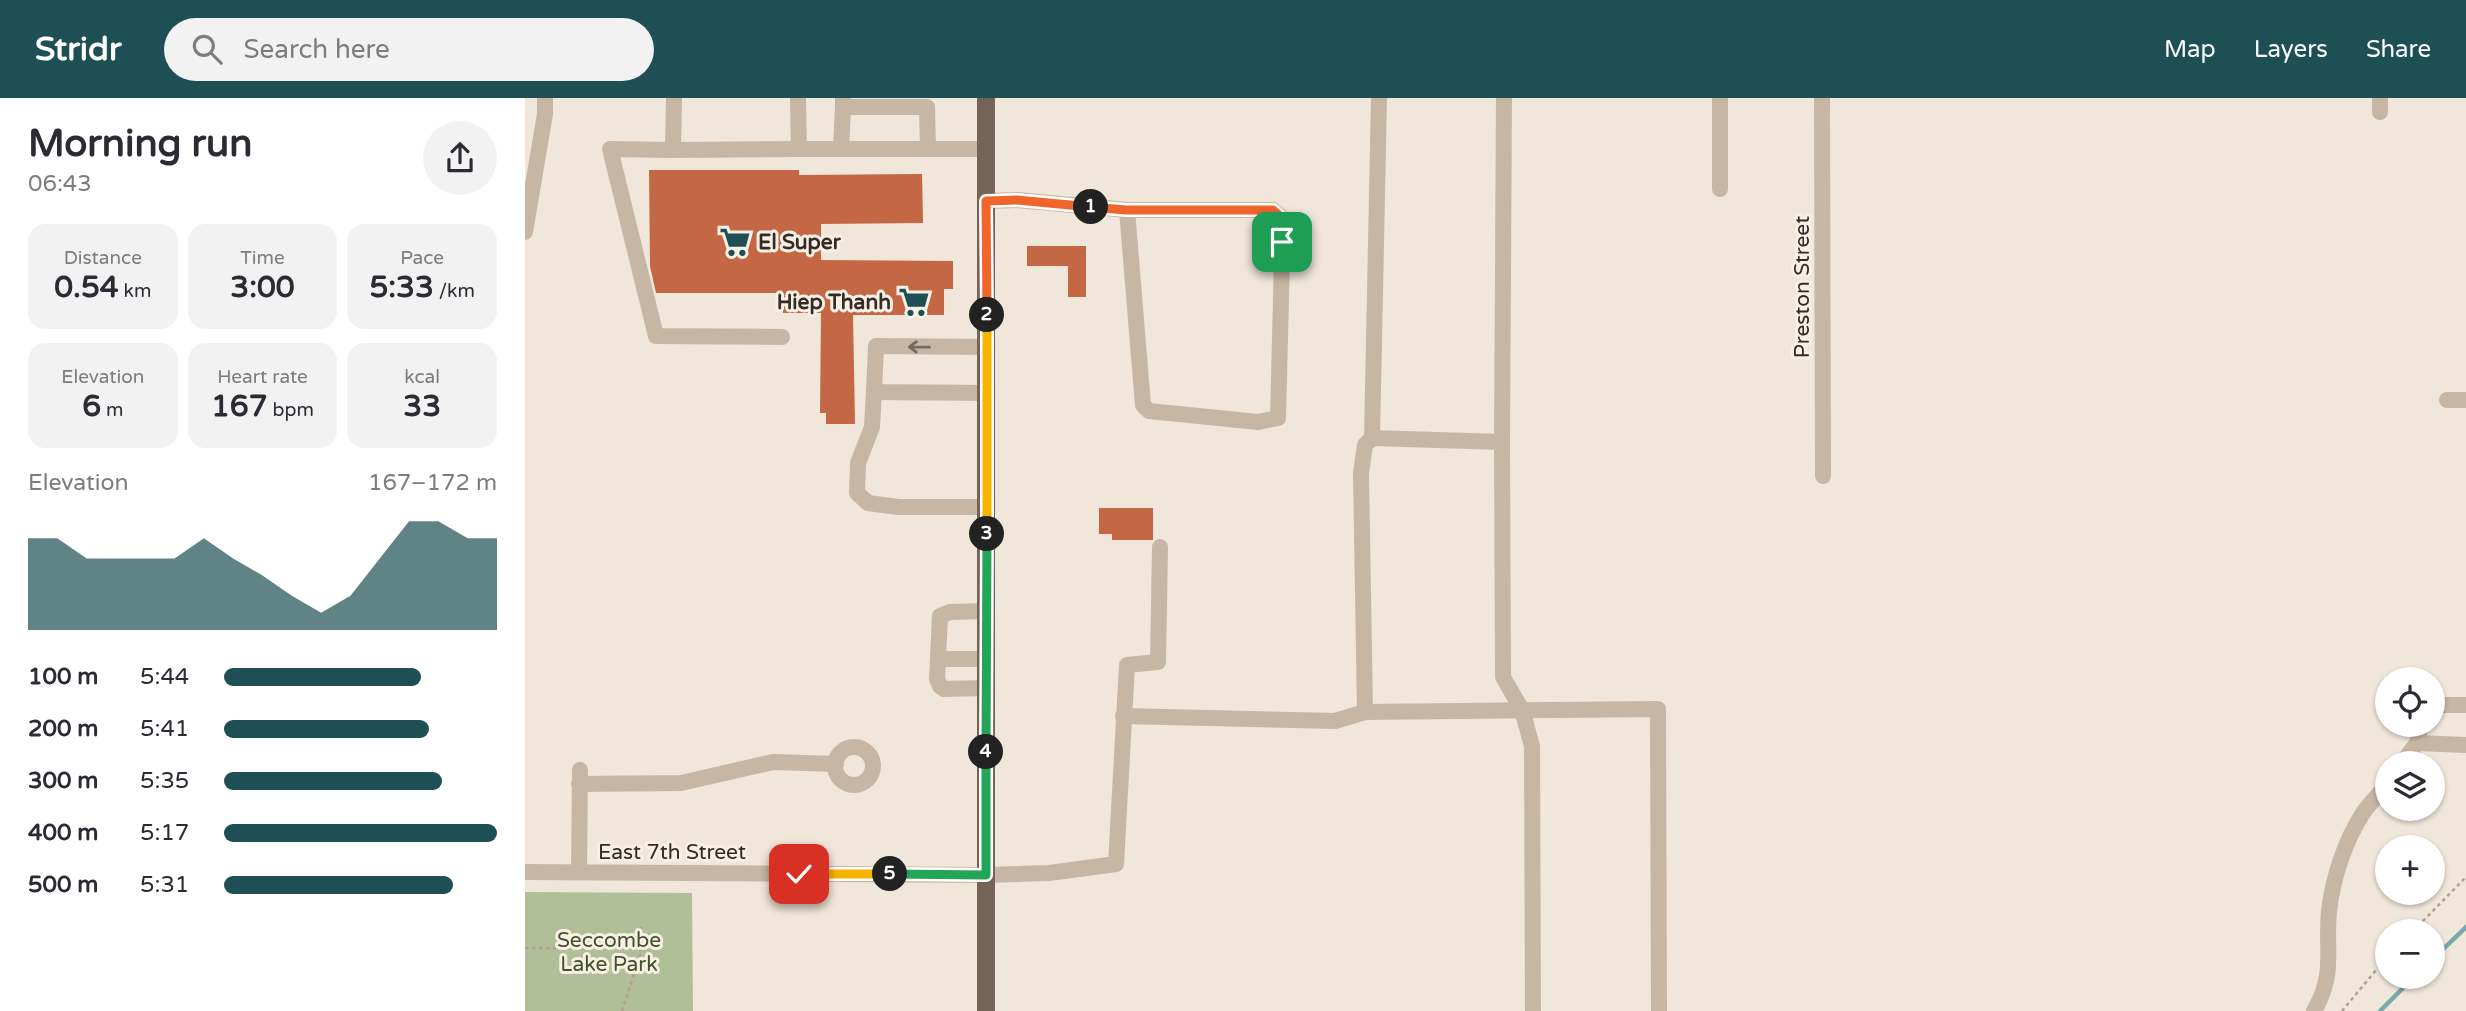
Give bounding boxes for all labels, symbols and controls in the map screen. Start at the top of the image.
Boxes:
search box [164,18,654,81]
text: Stridr [35,30,122,69]
icon: search [188,30,226,68]
text: Search here [244,34,390,65]
text: Map [2164,35,2216,64]
text: Layers [2254,35,2328,64]
text: Share [2366,35,2431,64]
text: Morning run [28,121,252,167]
button: share [423,121,497,195]
text: 06:43 [28,170,92,198]
pin: 1 [1073,190,1109,224]
text: 1 [1085,195,1096,217]
pin [1252,212,1312,272]
street label: Preston Street [1790,216,1815,358]
icon: arrive [1263,223,1301,261]
supermarket icon: El Super [718,225,752,259]
place label: El Super [758,230,842,255]
text: Distance [64,247,142,269]
text: Time [240,247,285,269]
text: Pace [400,247,444,269]
text: 0.54 [54,269,119,306]
text: 3:00 [230,269,295,306]
text: 5:33 [369,269,434,306]
text: km [119,280,151,302]
text: /km [434,280,475,302]
supermarket icon: Hiep Thanh [897,285,931,319]
place label: Hiep Thanh [777,290,891,315]
pin: 2 [969,298,1005,332]
text: 2 [981,303,992,325]
one-way arrow [908,340,931,354]
text: Elevation [61,366,144,388]
text: Heart rate [217,366,308,388]
text: kcal [404,366,440,388]
text: 6 [82,388,101,425]
text: 167 [211,388,268,425]
text: 33 [403,388,441,425]
text: m [101,399,123,421]
text: bpm [268,399,314,421]
text: Elevation [28,469,129,497]
text: 167–172 m [368,469,497,497]
pin: 3 [969,516,1005,551]
text: 3 [981,522,992,544]
text: 100 m [28,663,98,691]
text: 5:44 [140,663,189,691]
map controls [2375,667,2445,989]
button: locate [2375,667,2445,737]
text: 200 m [28,715,98,743]
text: 5:41 [140,715,189,743]
pin: 4 [969,734,1003,770]
text: 4 [980,740,991,762]
button: layers [2375,751,2445,821]
text: 300 m [28,767,98,795]
text: 5:35 [140,767,189,795]
text: 400 m [28,819,98,847]
text: 5:17 [140,819,189,847]
button: + [2375,835,2445,905]
street label: East 7th Street [598,840,746,865]
pin [769,844,829,904]
icon: check [780,855,818,893]
pin: 5 [873,856,907,892]
text: 5 [884,862,895,884]
text: 500 m [28,871,98,899]
text: 5:31 [140,871,189,899]
button: − [2375,919,2445,989]
park label: Seccombe Lake Park [557,928,661,977]

